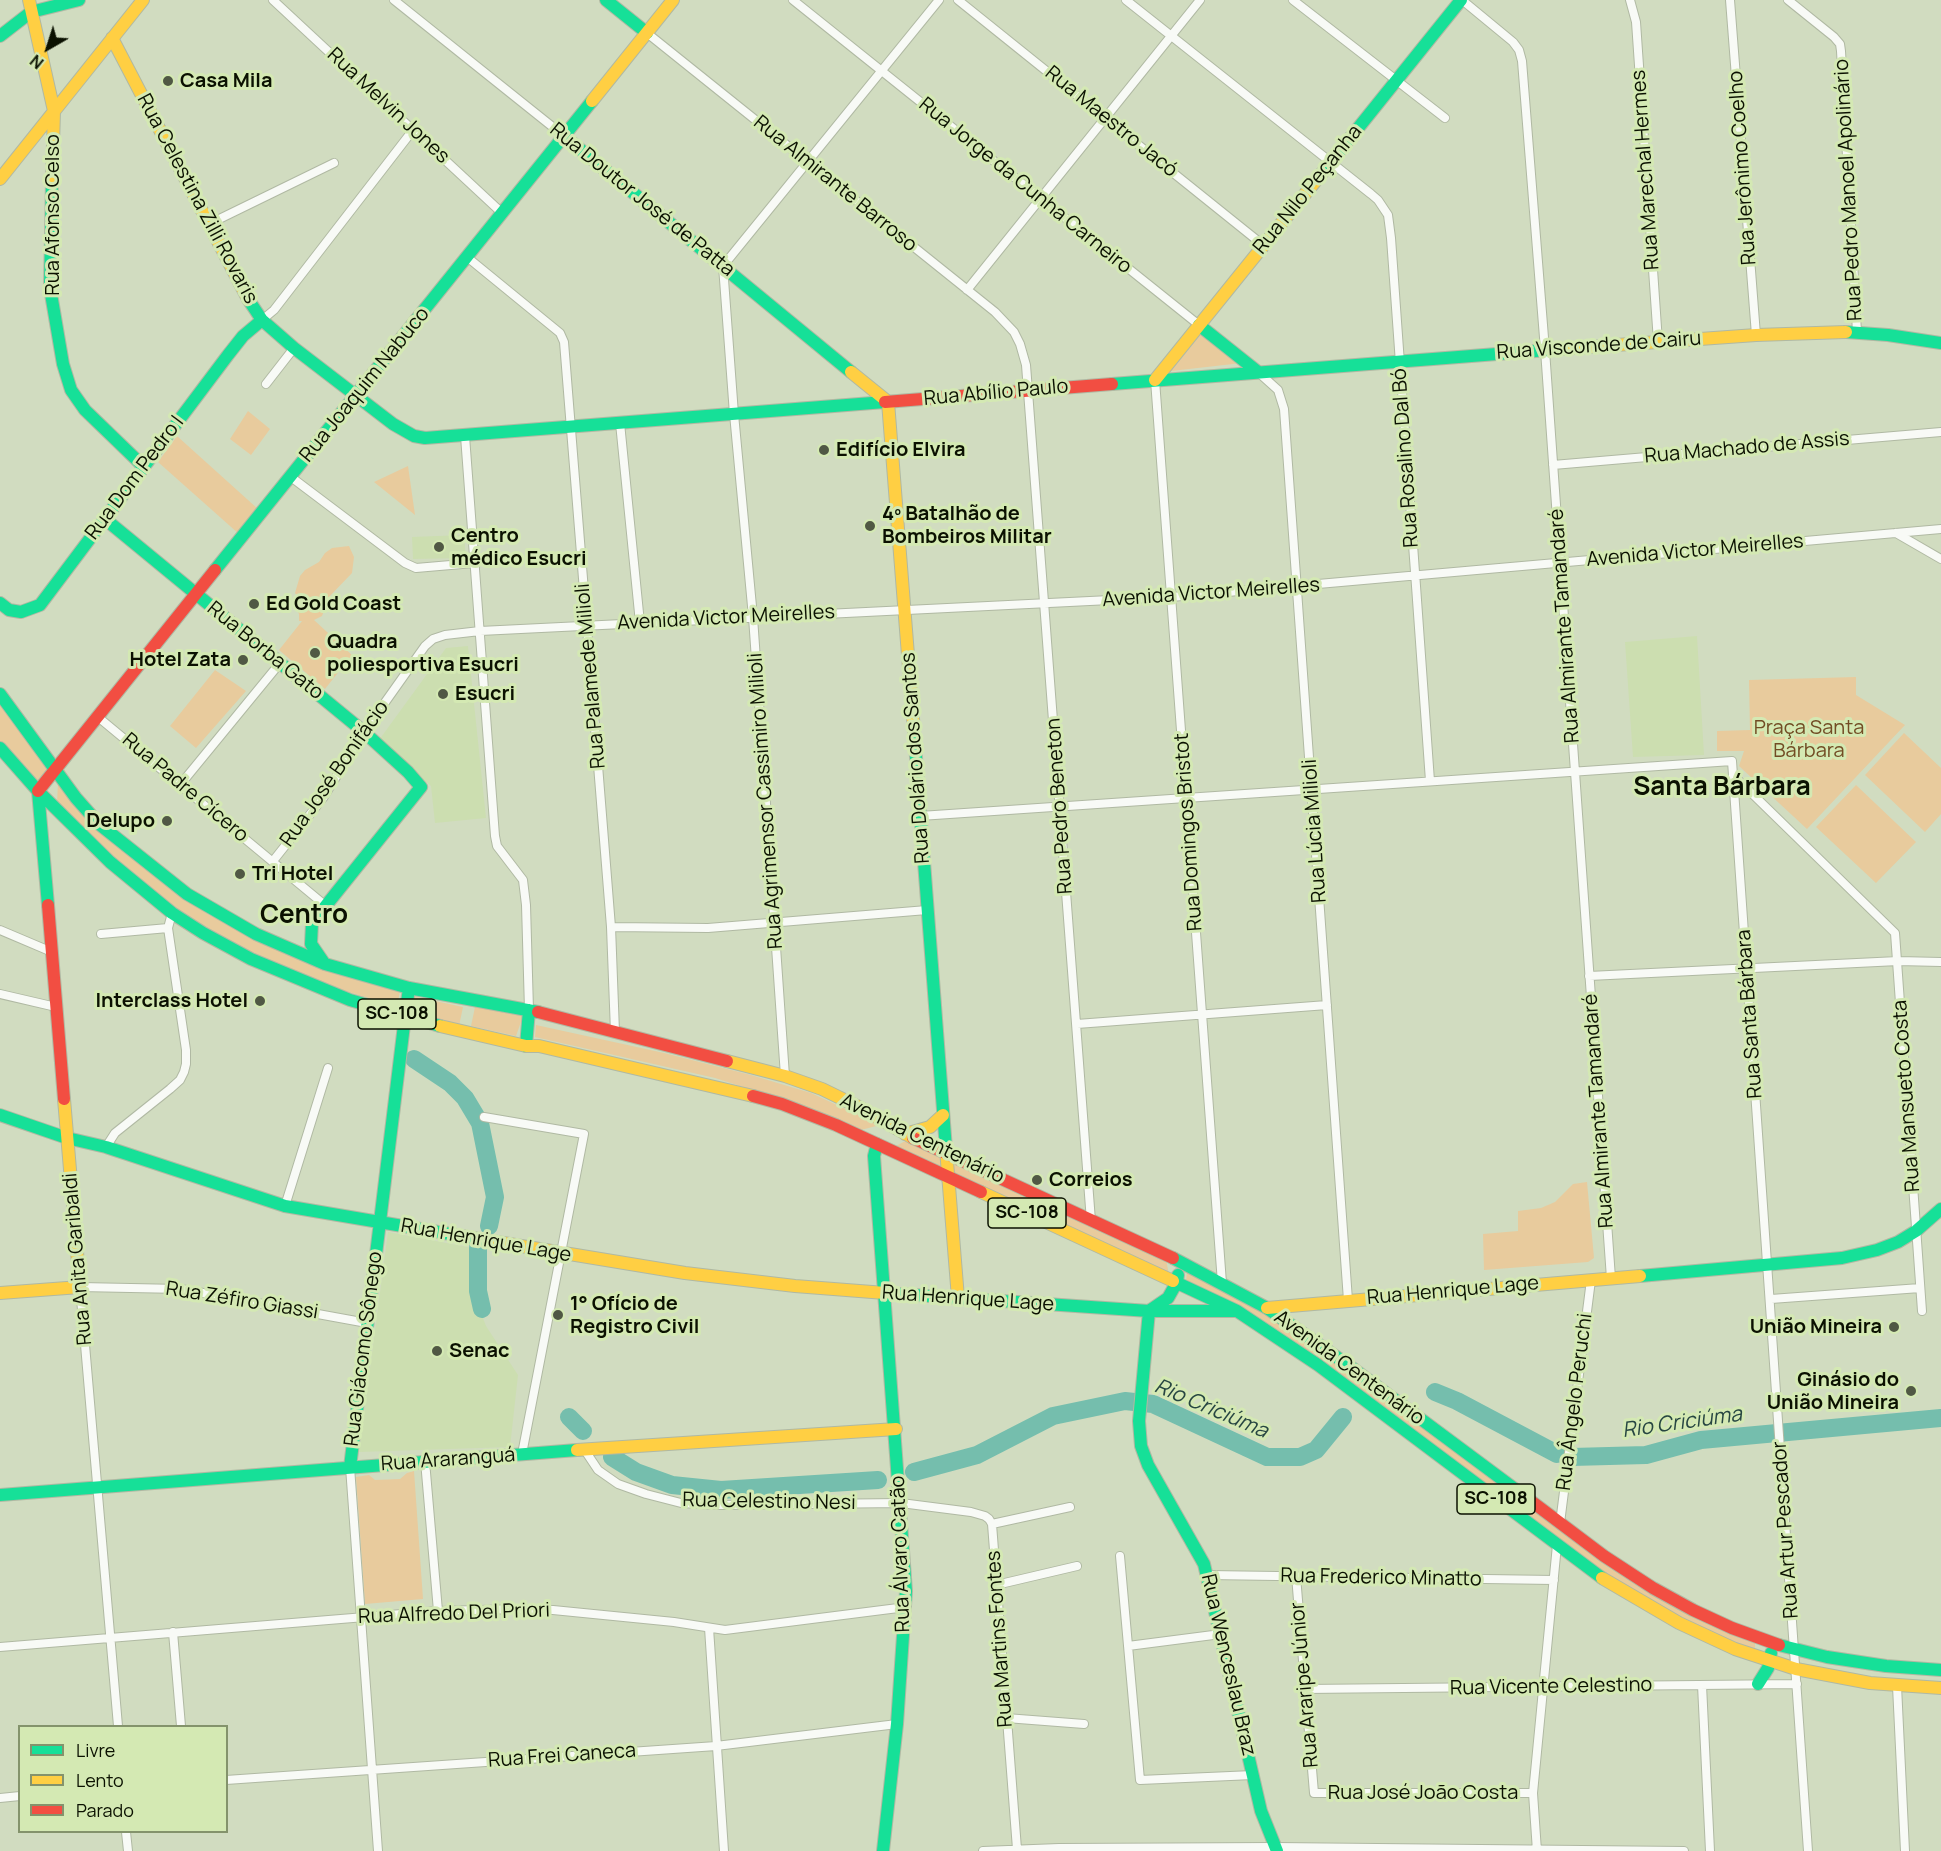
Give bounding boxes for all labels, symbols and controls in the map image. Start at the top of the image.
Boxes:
north arrow [18,18,78,78]
street label: Rua Melvin Jones [322,43,454,169]
text: N [25,50,48,74]
street label: Rua Pedro Manoel Apolinário [1830,58,1868,322]
street label: Rua Maestro Jacó [1040,61,1182,183]
place label: Casa Mila [180,69,272,93]
street label: Rua Marechal Hermes [1627,69,1665,271]
street label: Rua Jerônimo Coelho [1724,70,1762,266]
marker: Casa Mila [161,74,175,88]
street label: Rua Celestina Zilli Rovaris [131,90,263,308]
street label: Rua Jorge da Cunha Carneiro [914,93,1136,279]
street label: Rua Almirante Barroso [748,111,922,257]
street label: Rua Doutor José de Patta [545,118,739,282]
street label: Rua Nilo Peçanha [1249,121,1367,259]
street label: Rua Afonso Celso [41,134,65,296]
street label: Rua Joaquim Nabuco [295,303,435,467]
street label: Rua Visconde de Cairu [1496,327,1702,365]
street label: Rua Rosalino Dal Bó [1388,367,1424,549]
street label: Rua Abílio Paulo [923,375,1069,411]
street label: Rua Dom Pedro I [81,411,189,545]
street label: Rua Machado de Assis [1644,427,1850,469]
place label: Edifício Elvira [836,438,966,462]
marker: Edifício Elvira [817,443,831,457]
place label: 4º Batalhão de Bombeiros Militar [882,502,1052,549]
street label: Rua Almirante Tamandaré [1545,508,1585,744]
marker: 4º Batalhão de Bombeiros Militar [863,519,877,533]
place label: Centro médico Esucri [451,524,587,571]
street label: Avenida Victor Meirelles [1585,530,1805,572]
marker: Centro médico Esucri [432,540,446,554]
street label: Avenida Victor Meirelles [1101,573,1321,613]
street label: Rua Palamede Milioli [571,582,611,770]
place label: Ed Gold Coast [266,592,401,616]
street label: Rua Borba Gato [202,597,328,705]
marker: Ed Gold Coast [247,597,261,611]
street label: Avenida Victor Meirelles [617,600,835,636]
place label: Quadra poliesportiva Esucri [327,630,519,677]
marker: Quadra poliesportiva Esucri [308,646,322,660]
place label: Hotel Zata [129,648,231,672]
street label: Rua Agrimensor Cassimiro Milioli [744,652,788,950]
street label: Rua Dolário dos Santos [897,652,935,864]
marker: Hotel Zata [236,653,250,667]
place label: Esucri [455,682,515,706]
marker: Esucri [436,687,450,701]
street label: Rua José Bonifácio [276,696,394,852]
park label: Praça Santa Bárbara [1754,716,1864,763]
street label: Rua Pedro Beneton [1042,717,1078,895]
street label: Rua Padre Cícero [117,728,253,848]
street label: Rua Domingos Bristot [1170,732,1208,932]
street label: Rua Lúcia Milioli [1298,758,1332,904]
district label: Santa Bárbara [1633,772,1811,804]
place label: Delupo [86,809,155,833]
marker: Delupo [160,814,174,828]
place label: Tri Hotel [252,862,333,886]
marker: Tri Hotel [233,867,247,881]
district label: Centro [260,900,348,932]
street label: Rua Santa Bárbara [1732,929,1768,1099]
place label: Interclass Hotel [95,989,248,1013]
street label: Rua Almirante Tamandaré [1579,993,1619,1229]
marker: Interclass Hotel [253,994,267,1008]
road number: SC-108 [358,999,436,1029]
street label: Rua Mansueto Costa [1888,999,1926,1193]
street label: Avenida Centenário [836,1089,1008,1189]
place label: Correios [1049,1168,1132,1192]
street label: Rua Anita Garibaldi [58,1172,98,1346]
marker: Correios [1030,1173,1044,1187]
road number: SC-108 [988,1198,1066,1228]
street label: Rua Henrique Lage [399,1214,573,1268]
street label: Rua Giácomo Sônego [340,1250,388,1448]
street label: Rua Henrique Lage [1366,1272,1540,1310]
street label: Rua Zéfiro Giassi [164,1277,320,1325]
street label: Rua Henrique Lage [881,1281,1055,1317]
place label: 1° Ofício de Registro Civil [570,1292,699,1339]
street label: Avenida Centenário [1269,1305,1429,1431]
marker: 1° Ofício de Registro Civil [551,1308,565,1322]
street label: Rua Ângelo Peruchi [1552,1312,1598,1492]
place label: União Mineira [1750,1315,1882,1339]
marker: União Mineira [1887,1320,1901,1334]
place label: Senac [449,1339,509,1363]
marker: Senac [430,1344,444,1358]
place label: Ginásio do União Mineira [1767,1368,1899,1415]
water label: Rio Criciúma [1151,1374,1271,1444]
marker: Ginásio do União Mineira [1904,1384,1918,1398]
water label: Rio Criciúma [1621,1402,1743,1444]
street label: Rua Artur Pescador [1768,1440,1804,1620]
street label: Rua Araranguá [380,1443,516,1477]
street label: Rua Álvaro Catão [886,1475,916,1633]
road number: SC-108 [1457,1484,1535,1514]
street label: Rua Celestino Nesi [682,1488,856,1516]
street label: Rua Martins Fontes [982,1550,1018,1728]
street label: Rua Frederico Minatto [1280,1564,1482,1592]
street label: Rua Wenceslau Braz [1195,1572,1261,1758]
street label: Rua Alfredo Del Priori [358,1599,550,1629]
street label: Rua Araripe Júnior [1286,1601,1324,1769]
street label: Rua Vicente Celestino [1450,1673,1652,1701]
legend [18,1725,228,1833]
text: Livre [76,1738,115,1762]
street label: Rua Frei Caneca [487,1739,637,1773]
text: Lento [76,1768,124,1792]
street label: Rua José João Costa [1328,1781,1518,1805]
text: Parado [76,1798,134,1822]

